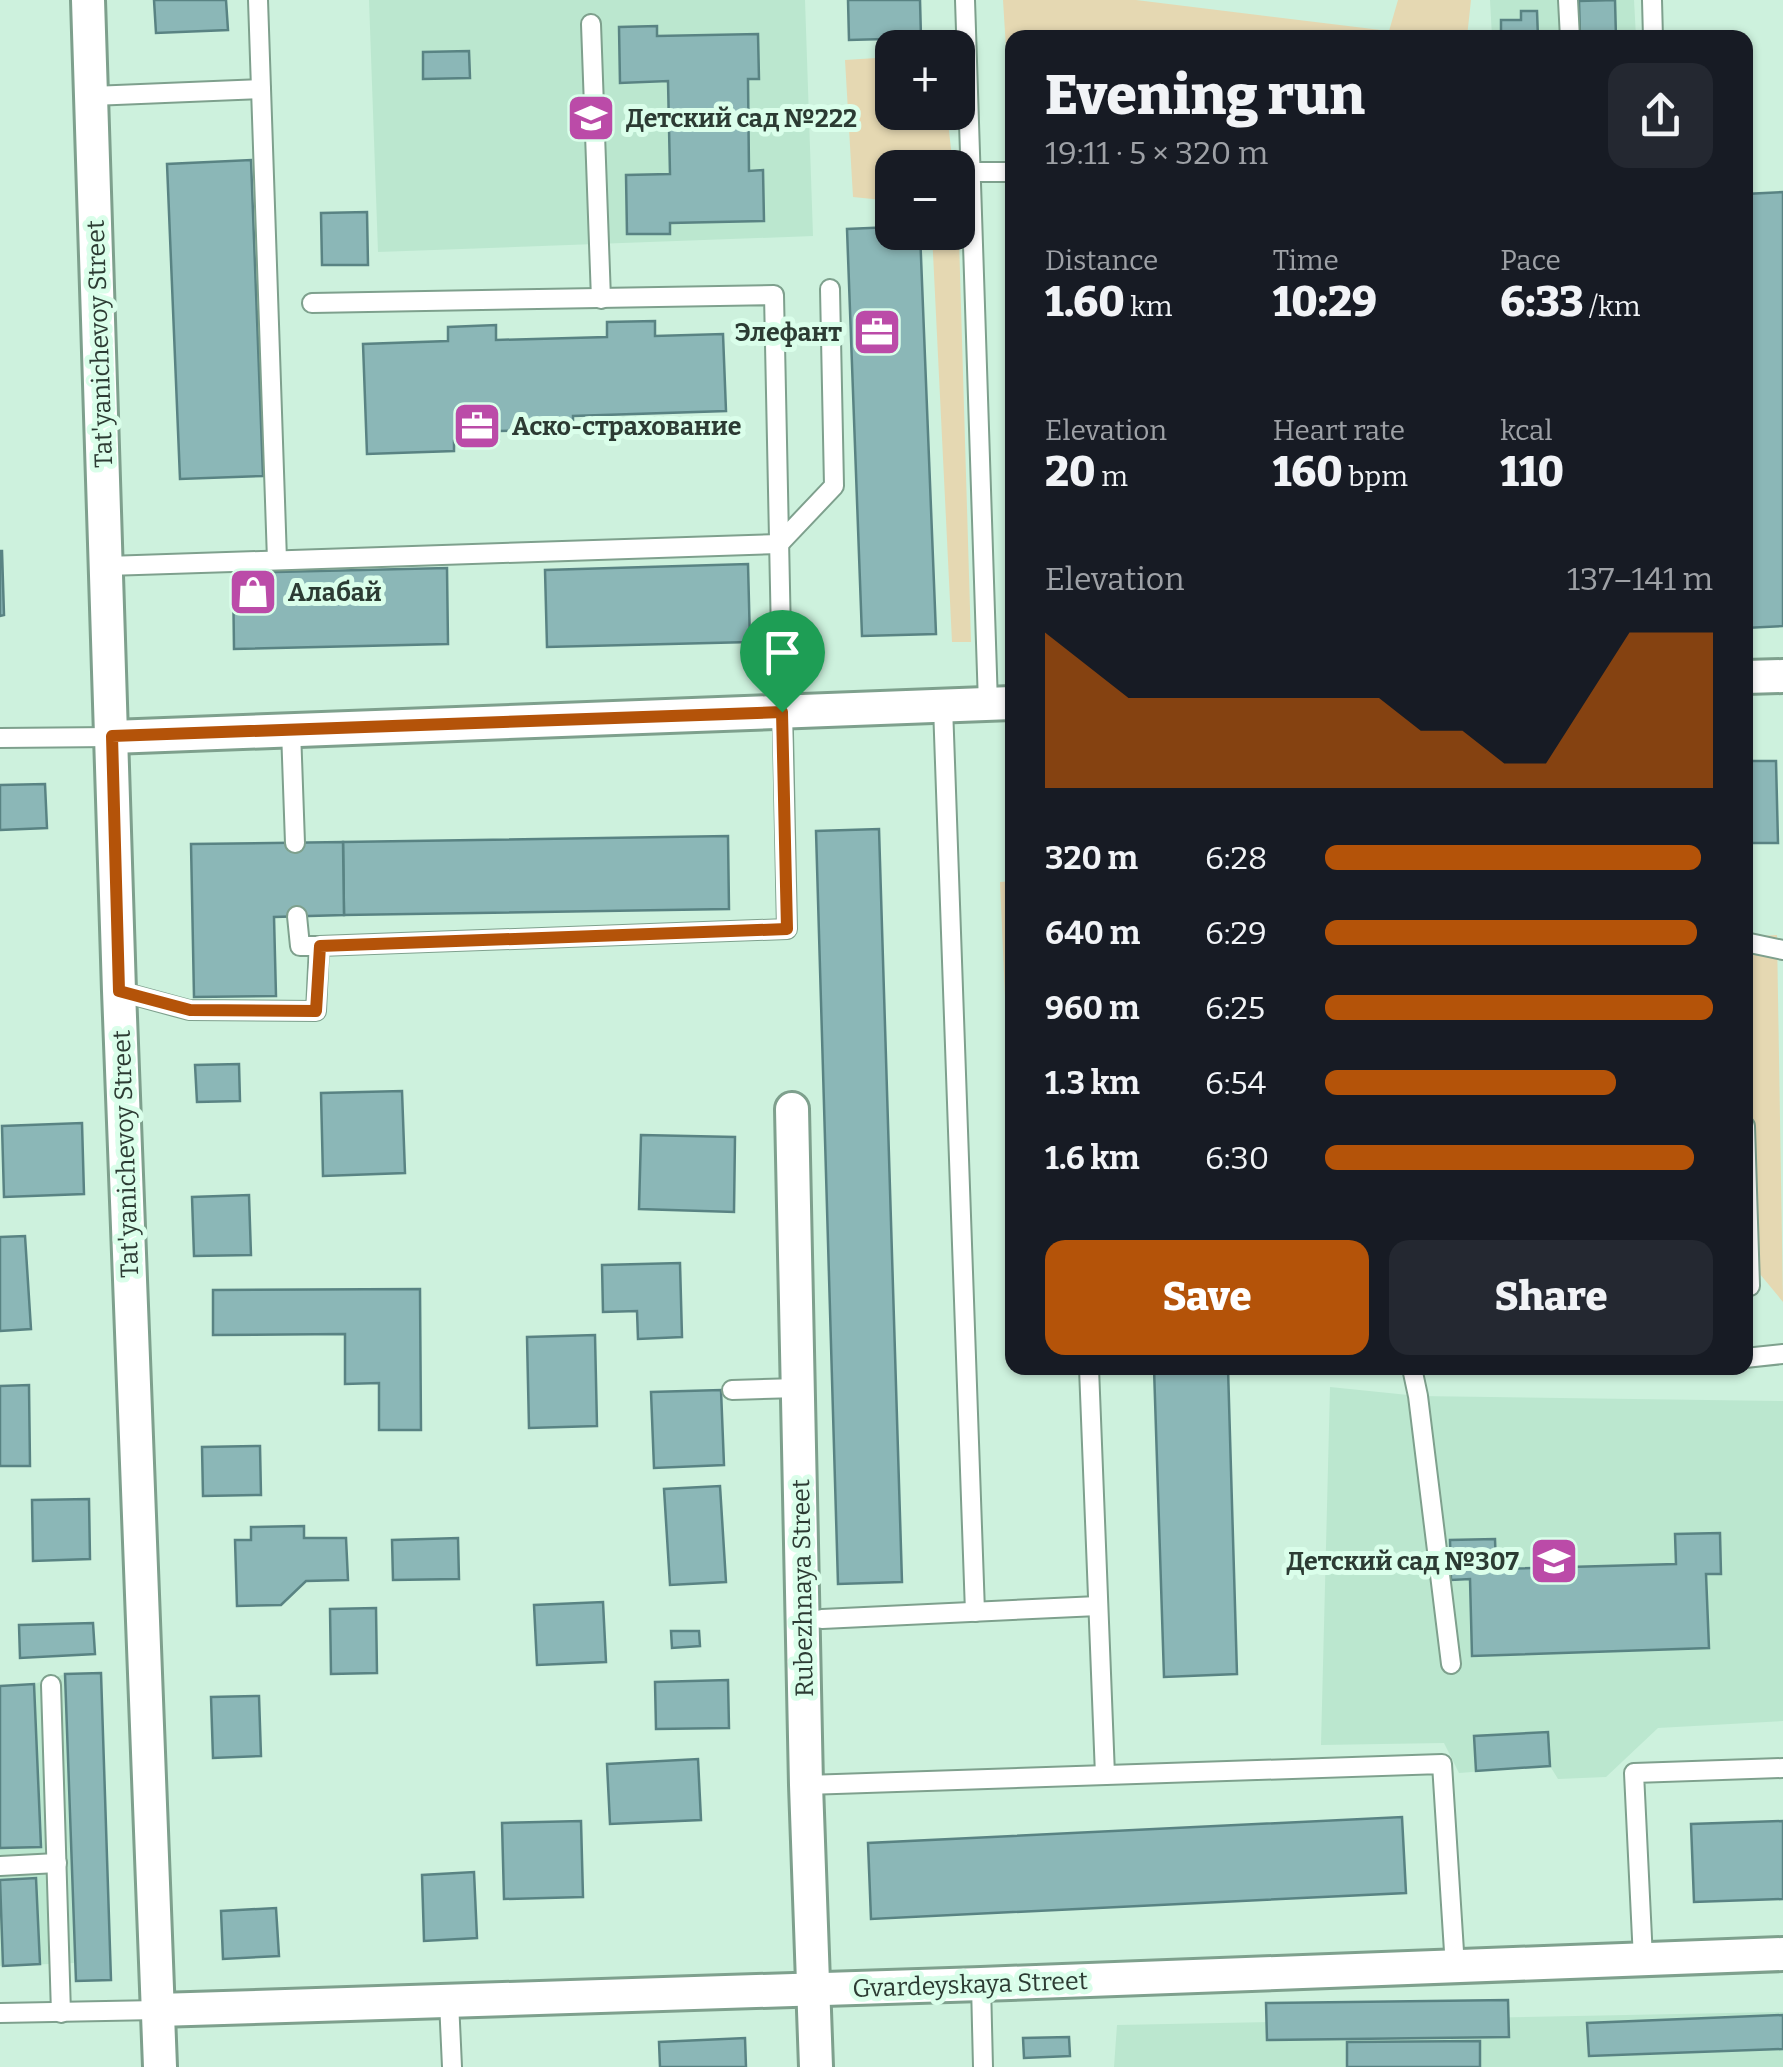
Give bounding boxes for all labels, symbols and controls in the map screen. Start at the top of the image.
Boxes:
map controls [875,30,975,250]
button: + [875,30,975,130]
text: Evening run [1045,63,1365,129]
button: share [1608,63,1713,168]
school or university icon: Детский сад №222 [565,92,617,144]
place label: Детский сад №222 [626,104,857,134]
text: 19:11 · 5 × 320 m [1045,134,1268,172]
button: − [875,150,975,250]
street label: Tat'yanichevoy Street [81,220,119,468]
text: Distance [1045,244,1158,277]
text: Time [1273,244,1339,277]
text: Pace [1500,244,1561,277]
text: 1.60 [1045,277,1125,327]
text: 10:29 [1273,277,1377,327]
text: 6:33 [1500,277,1583,327]
text: km [1125,290,1172,323]
text: /km [1583,290,1640,323]
office icon: Элефант [851,306,903,358]
place label: Элефант [735,318,842,348]
office icon: Аско-страхование [451,400,503,452]
place label: Аско-страхование [512,412,742,442]
text: Elevation [1045,414,1167,447]
text: Heart rate [1273,414,1405,447]
text: kcal [1500,414,1552,447]
text: 20 [1045,447,1096,497]
text: 160 [1273,447,1343,497]
text: 110 [1500,447,1564,497]
text: m [1096,460,1128,493]
text: bpm [1343,460,1408,493]
text: Elevation [1045,560,1185,598]
text: 137–141 m [1567,560,1713,598]
shop icon: Алабай [227,566,279,618]
place label: Алабай [288,578,382,608]
pin [740,610,825,713]
icon: arrive [755,625,810,680]
text: 320 m [1045,839,1138,877]
text: 6:28 [1205,839,1267,877]
text: 640 m [1045,914,1140,952]
text: 6:29 [1205,914,1267,952]
text: 960 m [1045,989,1139,1027]
text: 6:25 [1205,989,1265,1027]
street label: Tat'yanichevoy Street [107,1030,145,1278]
text: 1.3 km [1045,1064,1140,1102]
text: 6:54 [1205,1064,1266,1102]
text: 1.6 km [1045,1139,1140,1177]
text: 6:30 [1205,1139,1269,1177]
button: Save [1045,1240,1369,1355]
button: Share [1389,1240,1713,1355]
street label: Rubezhnaya Street [786,1479,820,1697]
school or university icon: Детский сад №307 [1528,1535,1580,1587]
place label: Детский сад №307 [1286,1547,1520,1577]
street label: Gvardeyskaya Street [852,1966,1088,2004]

